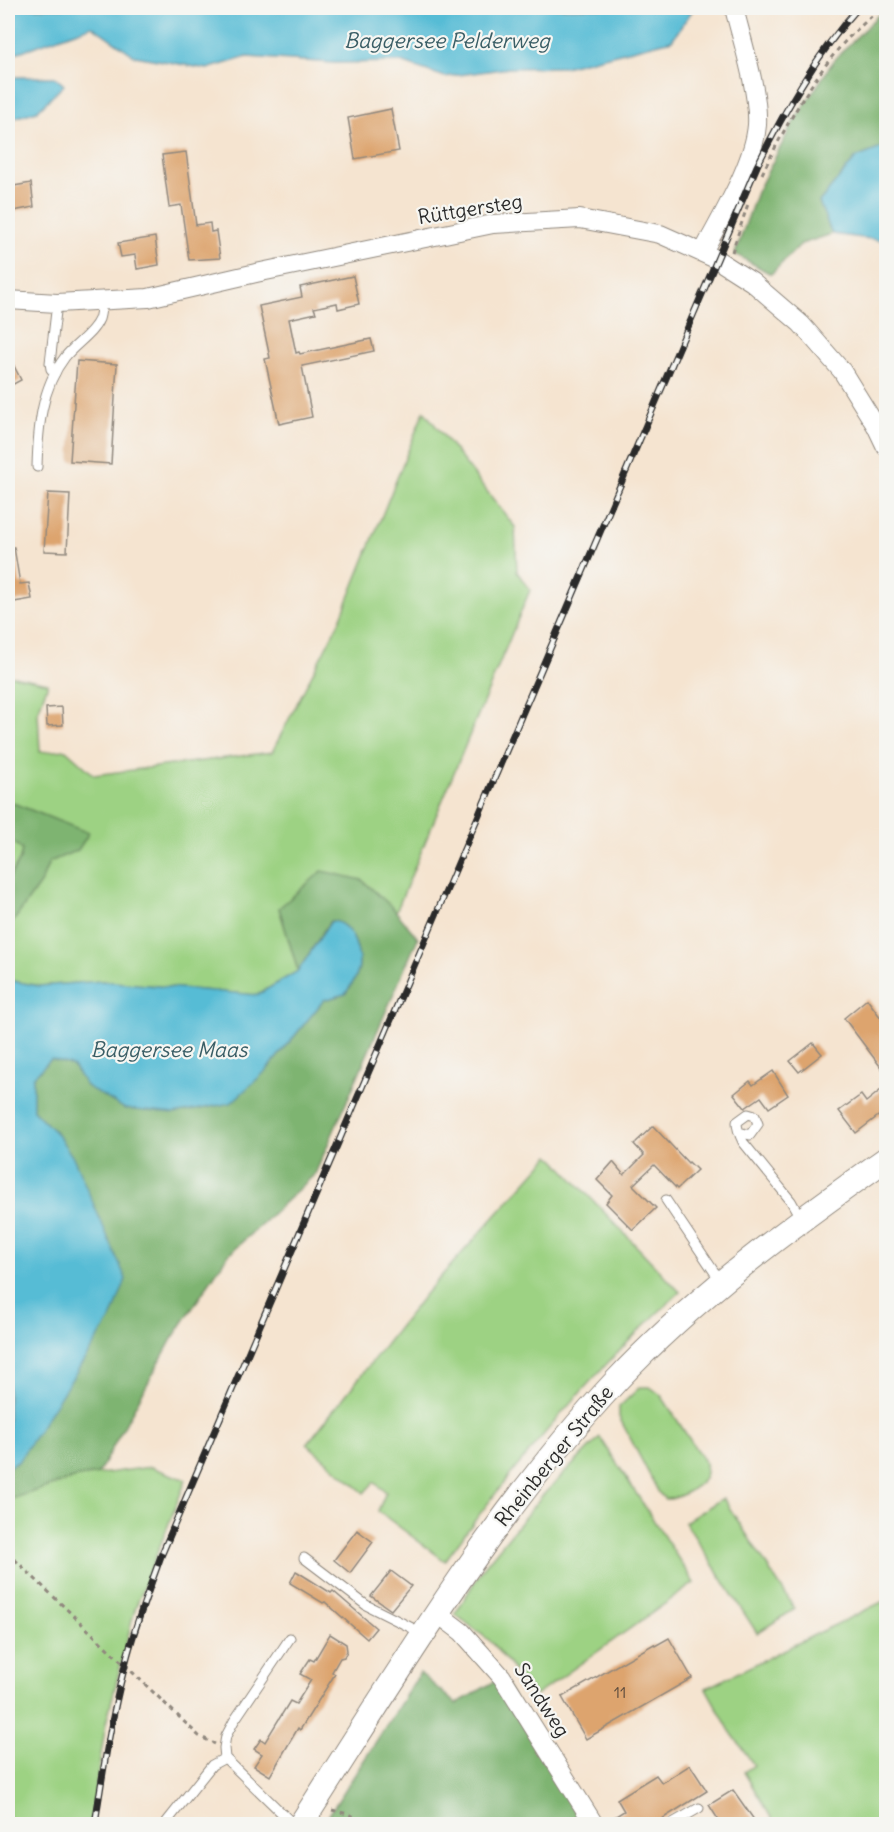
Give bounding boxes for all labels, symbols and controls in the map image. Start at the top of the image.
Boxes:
water label: Baggersee Pelderweg [344,27,551,54]
street label: Rüttgersteg [416,188,524,229]
water label: Baggersee Maas [91,1036,249,1063]
street label: Rheinberger Straße [489,1380,618,1531]
street label: Sandweg [509,1658,576,1742]
house number: 11 [614,1682,626,1702]

